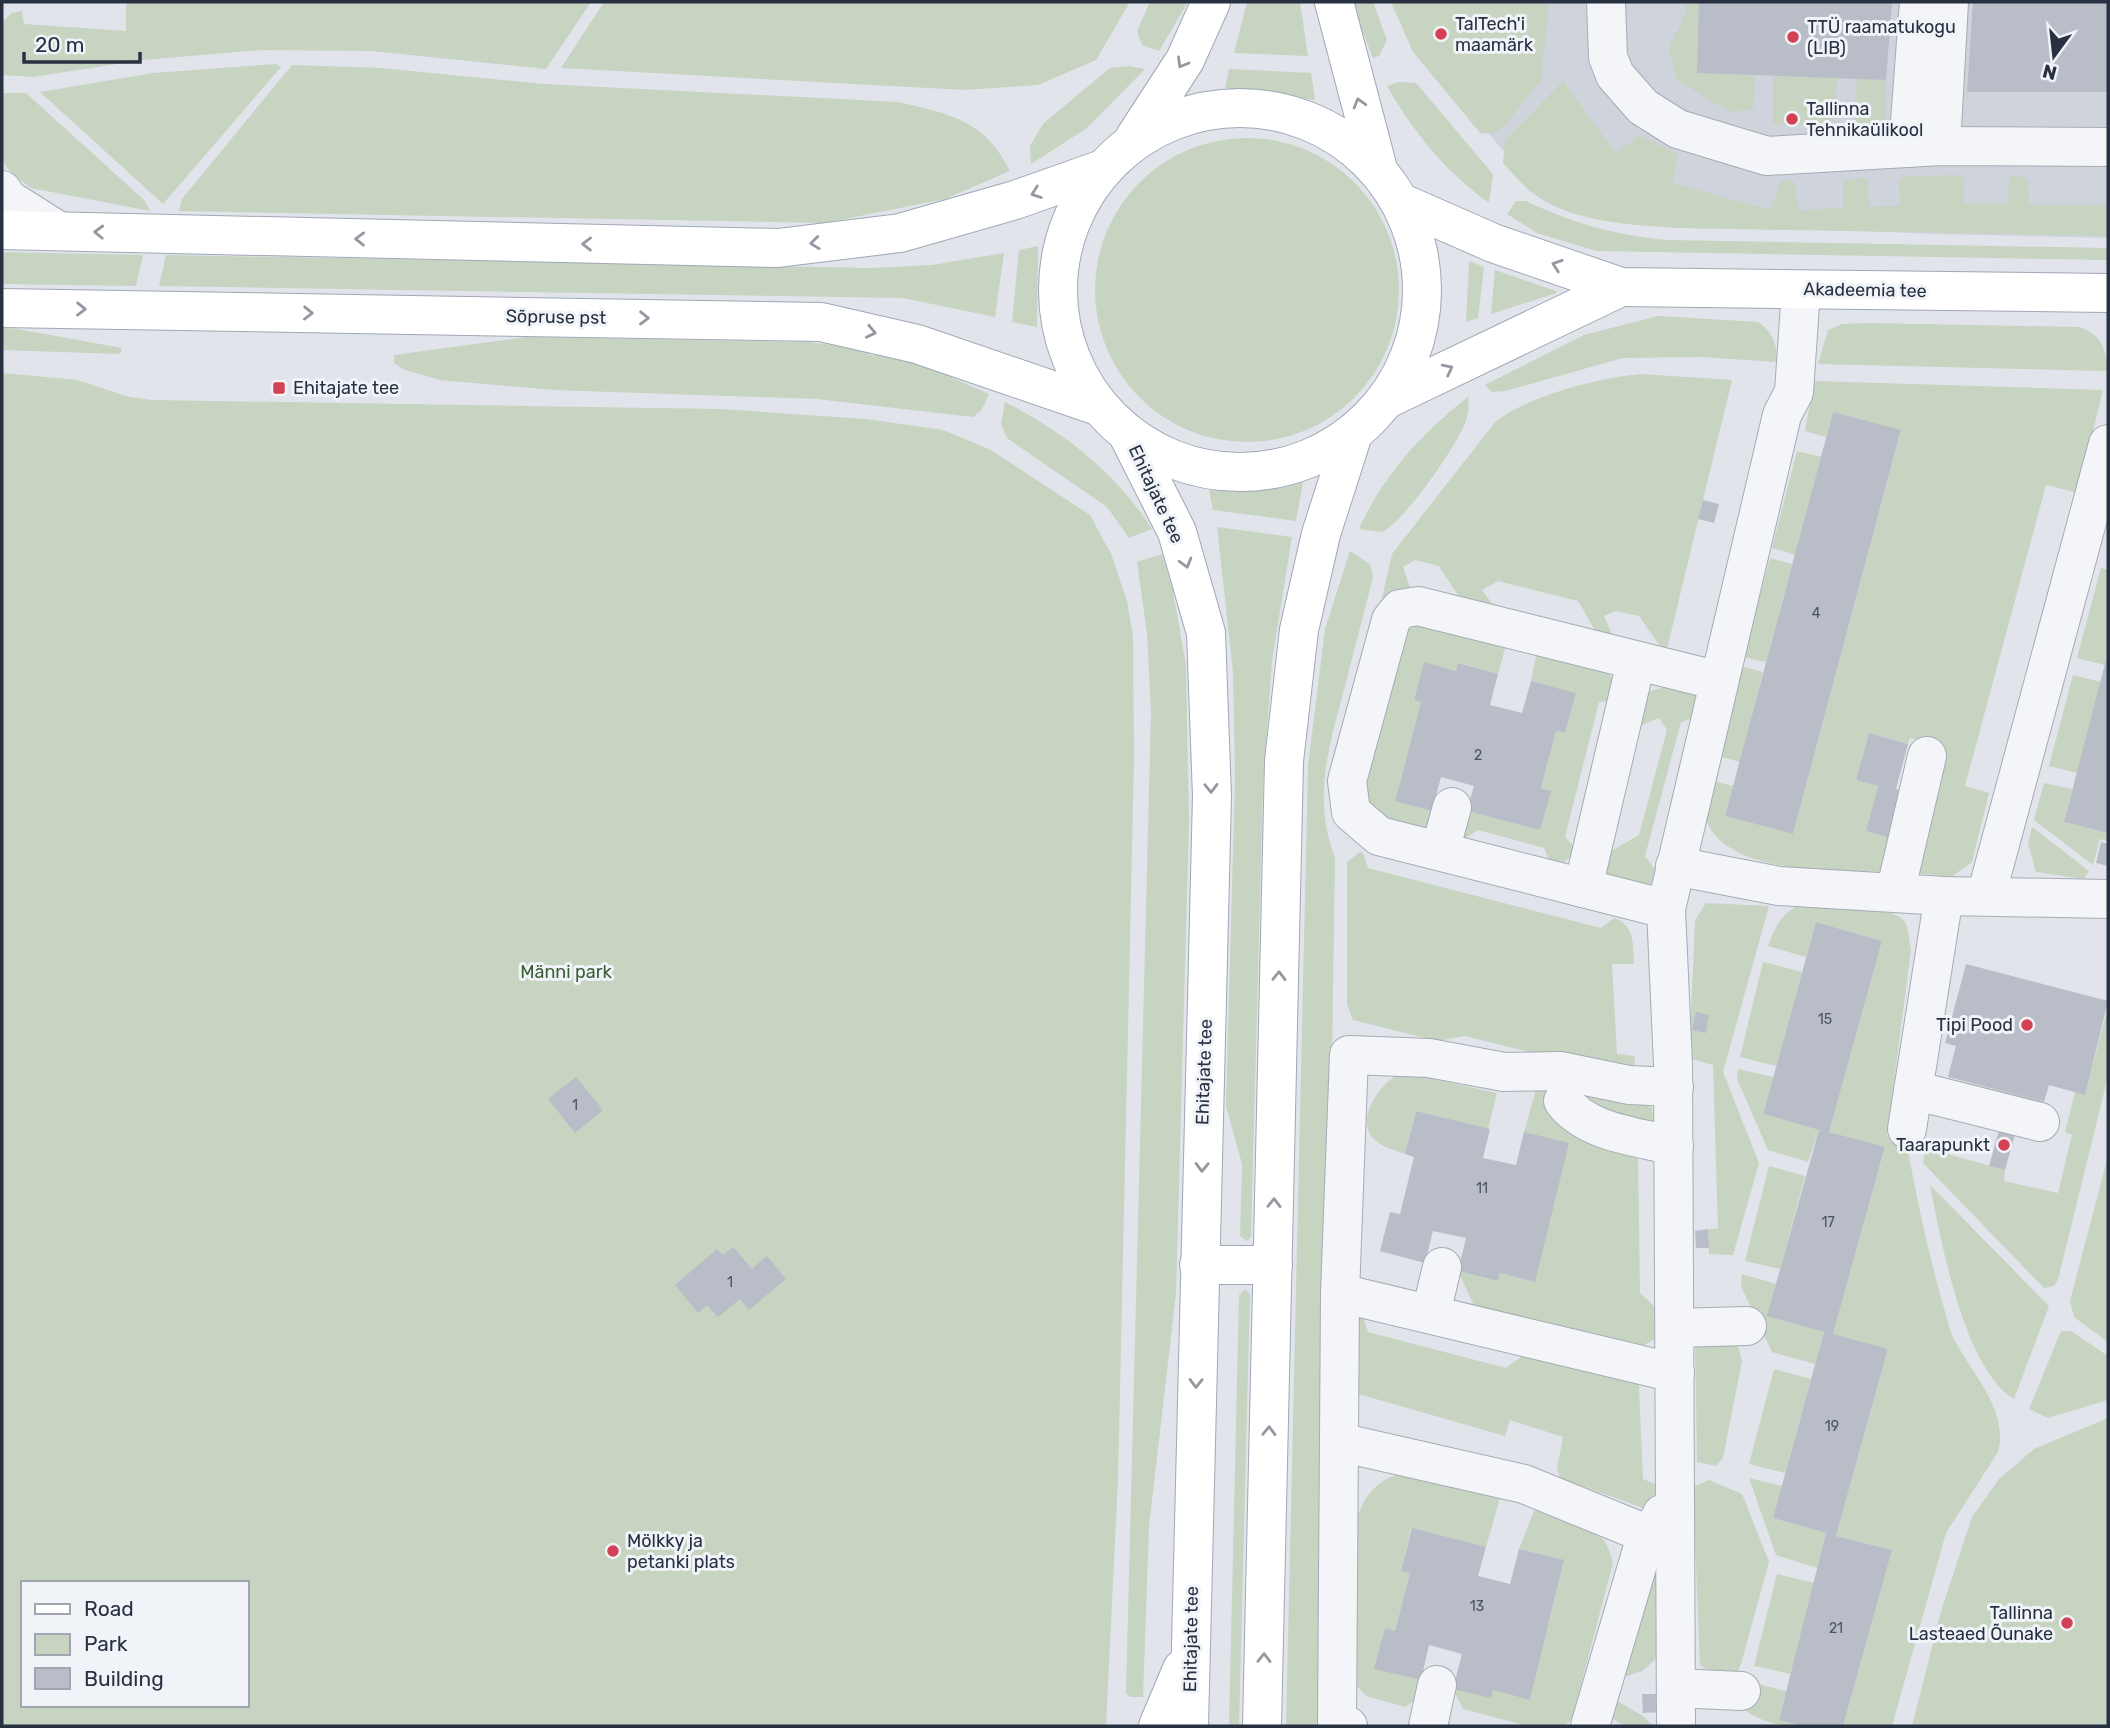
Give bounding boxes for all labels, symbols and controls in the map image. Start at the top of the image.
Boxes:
place label: TalTech'i maamärk [1455,13,1534,56]
place label: TTÜ raamatukogu (LIB) [1807,16,1956,59]
scale bar [24,21,140,65]
north arrow [2019,21,2089,91]
marker: TalTech'i maamärk [1433,26,1449,42]
marker: TTÜ raamatukogu (LIB) [1785,29,1801,45]
text: 20 m [35,32,84,57]
one-way arrow [1177,56,1190,69]
text: N [2040,59,2059,85]
one-way arrow [1353,98,1368,110]
place label: Tallinna Tehnikaülikool [1806,98,1924,141]
marker: Tallinna Tehnikaülikool [1784,111,1800,127]
one-way arrow [1030,185,1042,199]
one-way arrow [93,224,104,239]
one-way arrow [354,231,365,247]
one-way arrow [582,236,593,251]
one-way arrow [809,236,820,251]
one-way arrow [1551,259,1563,273]
street label: Akadeemia tee [1803,278,1927,302]
one-way arrow [75,302,86,317]
one-way arrow [303,305,314,321]
street label: Sõpruse pst [506,305,606,329]
one-way arrow [639,311,650,326]
one-way arrow [865,323,877,338]
one-way arrow [1441,363,1453,377]
place label: Ehitajate tee [293,377,399,399]
marker: Ehitajate tee [271,380,287,396]
street label: Ehitajate tee [1124,441,1188,547]
one-way arrow [1178,557,1193,569]
house number: 4 [1812,605,1821,622]
house number: 2 [1474,747,1482,764]
one-way arrow [1204,783,1219,794]
park label: Männi park [520,961,613,983]
one-way arrow [1272,970,1287,981]
house number: 15 [1818,1011,1832,1028]
place label: Tipi Pood [1936,1014,2013,1036]
marker: Tipi Pood [2019,1017,2035,1033]
street label: Ehitajate tee [1191,1019,1217,1125]
house number: 1 [572,1097,578,1114]
place label: Taarapunkt [1896,1134,1990,1156]
marker: Taarapunkt [1996,1137,2012,1153]
one-way arrow [1194,1161,1209,1172]
house number: 11 [1476,1180,1488,1197]
one-way arrow [1266,1197,1282,1208]
house number: 17 [1821,1214,1835,1231]
house number: 1 [727,1274,733,1291]
one-way arrow [1188,1379,1204,1389]
house number: 19 [1825,1418,1839,1435]
one-way arrow [1261,1425,1277,1435]
place label: Mölkky ja petanki plats [627,1530,735,1573]
marker: Mölkky ja petanki plats [605,1543,621,1559]
legend [21,1581,248,1707]
street label: Ehitajate tee [1179,1586,1203,1692]
text: Road [84,1596,134,1621]
house number: 13 [1470,1598,1484,1615]
place label: Tallinna Lasteaed Õunake [1909,1602,2053,1645]
marker: Tallinna Lasteaed Õunake [2059,1615,2075,1631]
house number: 21 [1829,1620,1843,1637]
text: Park [84,1631,128,1656]
one-way arrow [1256,1652,1271,1663]
text: Building [84,1666,164,1691]

